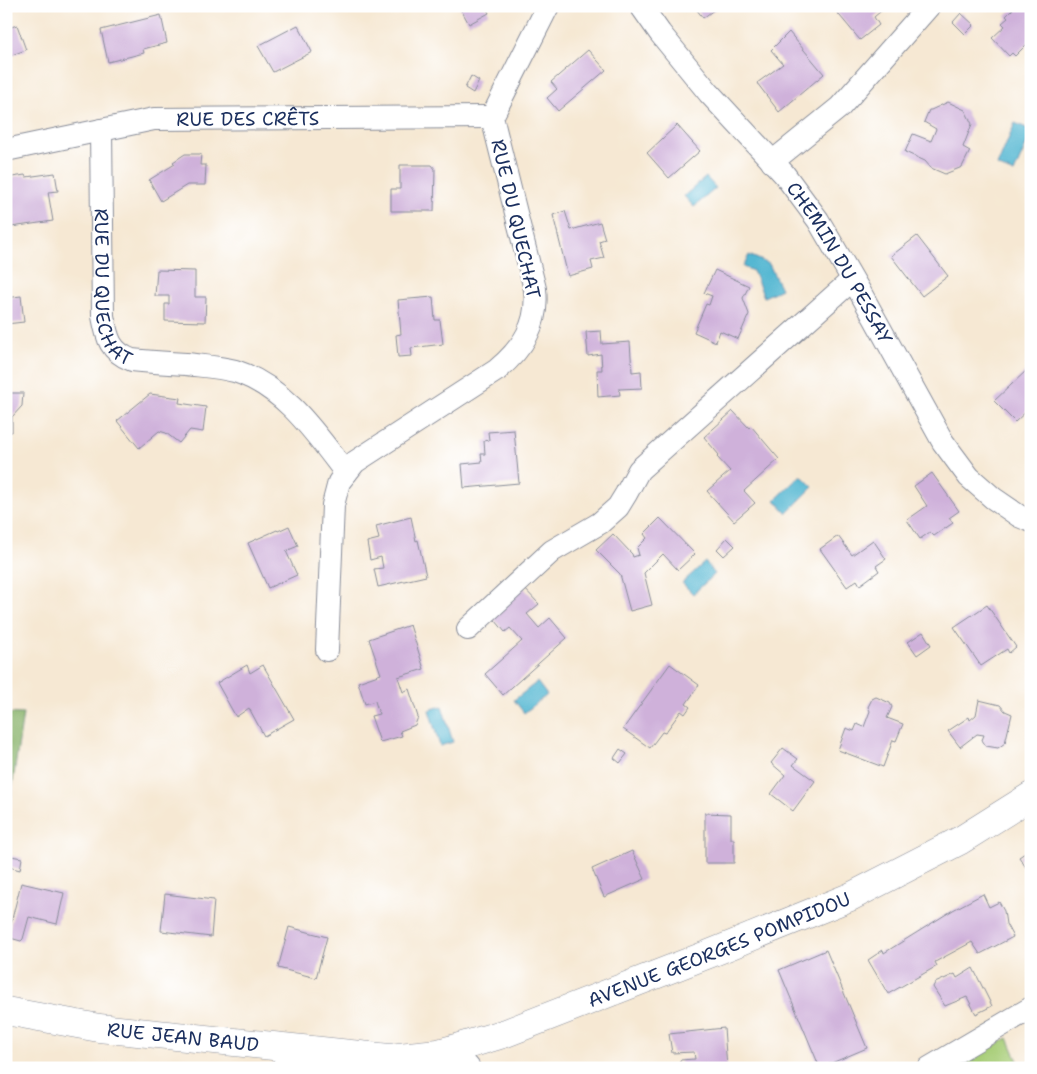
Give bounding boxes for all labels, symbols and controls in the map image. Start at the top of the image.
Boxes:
street label: RUE DES CRÊTS [176,105,319,131]
street label: RUE DU QUECHAT [485,137,547,301]
street label: CHEMIN DU PESSAY [781,176,899,349]
street label: RUE DU QUECHAT [89,208,137,371]
street label: AVENUE GEORGES POMPIDOU [584,886,854,1013]
street label: RUE JEAN BAUD [106,1016,260,1057]

